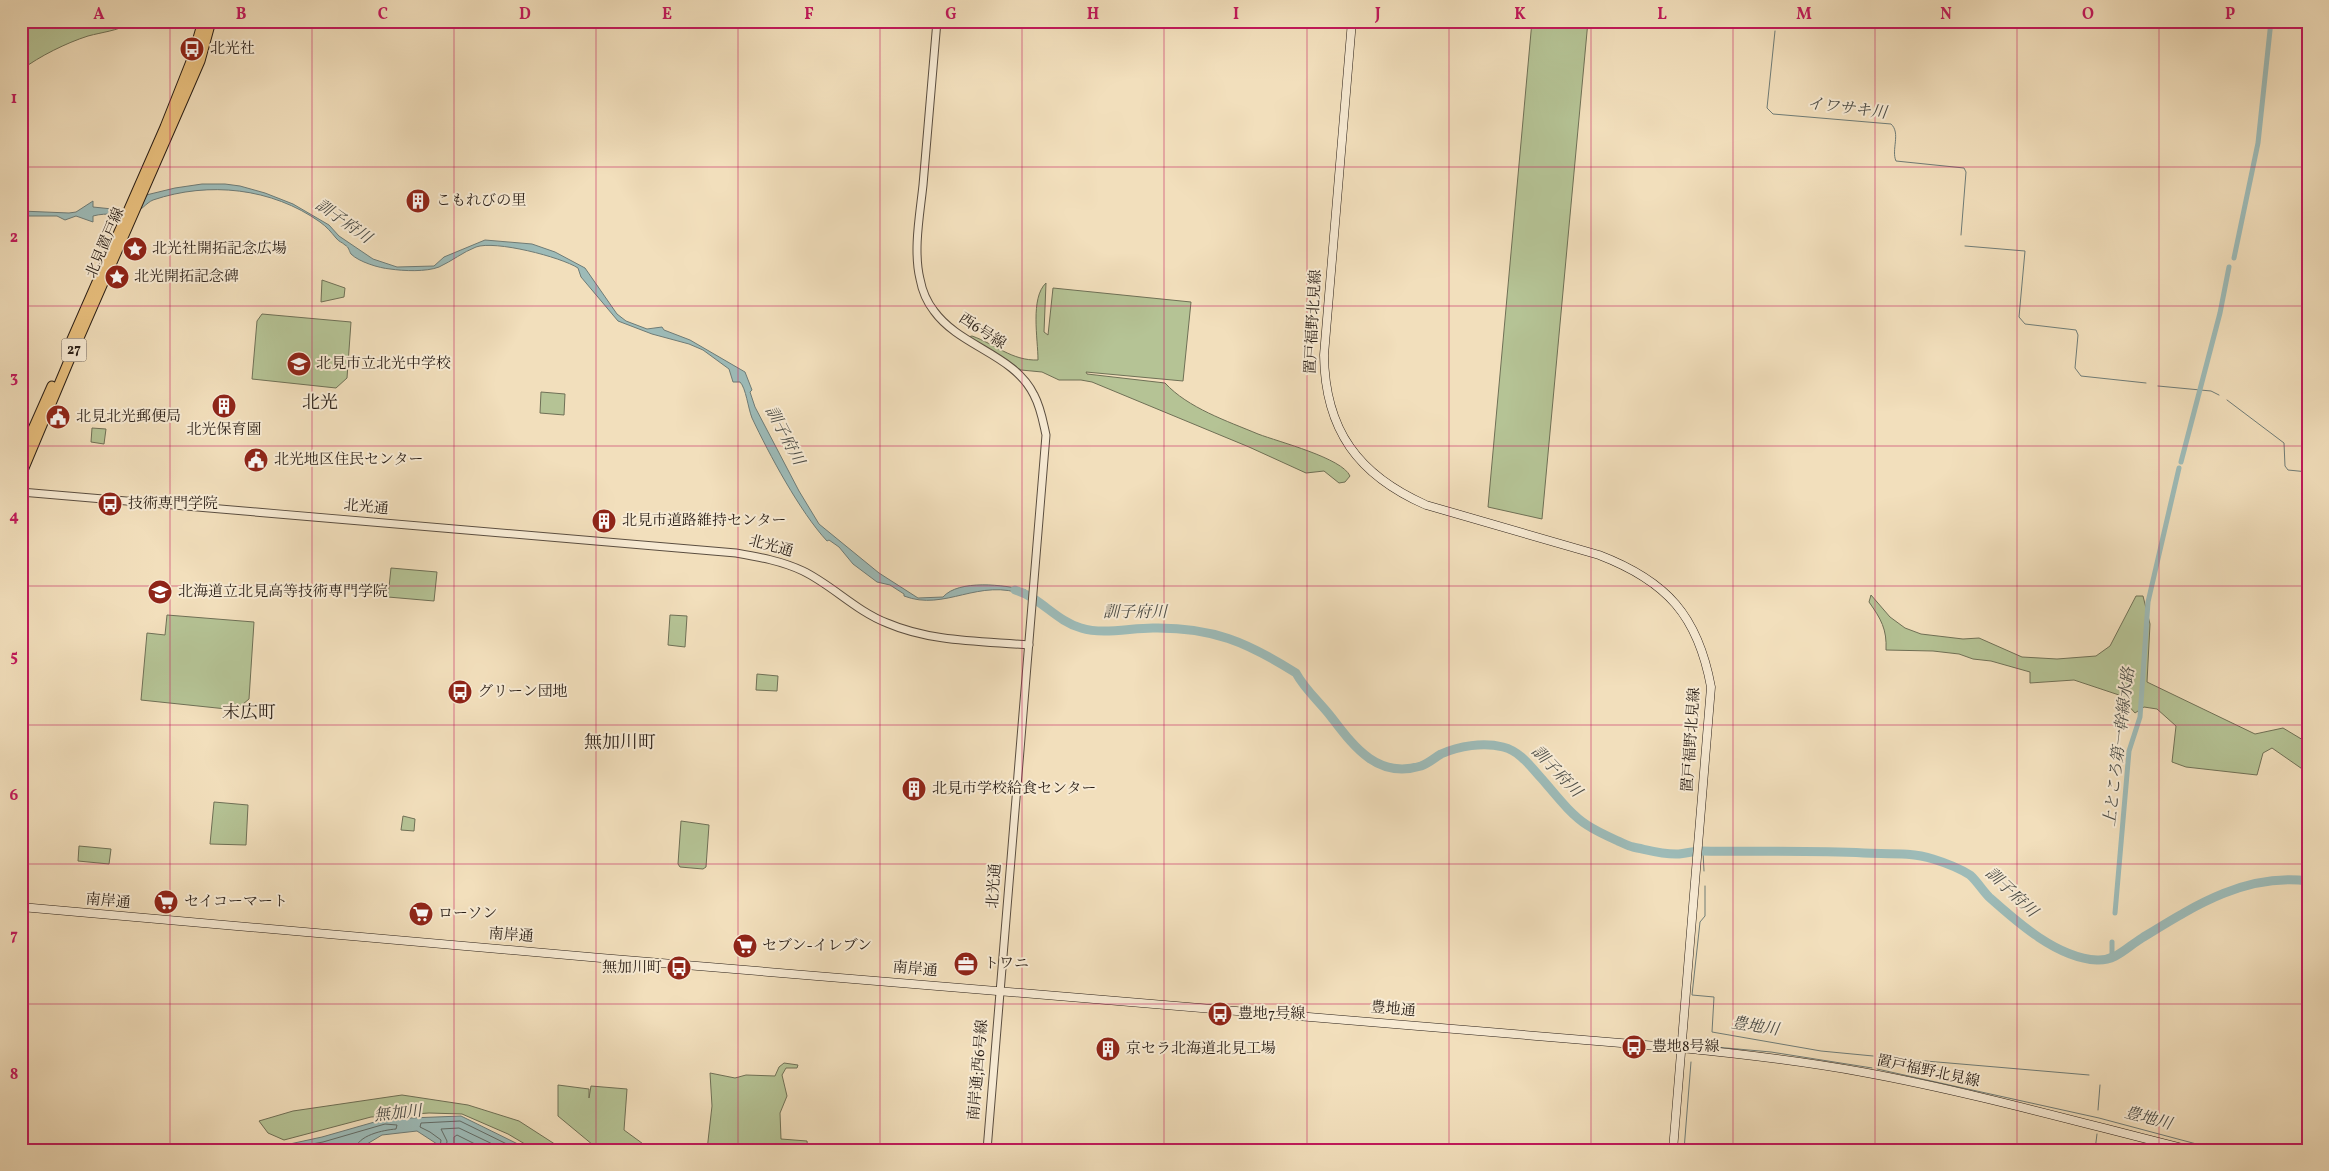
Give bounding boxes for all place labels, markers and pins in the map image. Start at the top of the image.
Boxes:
bus stop icon: 北光社 [179,36,205,62]
place label: 北光社 [210,39,255,60]
building icon: こもれびの里 [405,188,431,214]
place label: こもれびの里 [436,191,526,212]
place icon: 北光社開拓記念広場 [122,236,148,262]
place label: 北光社開拓記念広場 [152,239,287,260]
place icon: 北光開拓記念碑 [104,264,130,290]
place label: 北光開拓記念碑 [134,267,239,288]
school or university icon: 北見市立北光中学校 [286,351,312,377]
place label: 北見市立北光中学校 [316,354,451,375]
building icon: 北光保育園 [211,393,237,419]
public building icon: 北見北光郵便局 [45,404,71,430]
place label: 北見北光郵便局 [76,407,181,428]
place label: 北光保育園 [186,420,262,441]
public building icon: 北光地区住民センター [243,447,269,473]
place label: 北光地区住民センター [274,450,423,471]
bus stop icon: 技術専門学院 [97,491,123,517]
place label: 技術専門学院 [128,494,218,515]
building icon: 北見市道路維持センター [591,508,617,534]
place label: 北見市道路維持センター [622,511,786,532]
school or university icon: 北海道立北見高等技術専門学院 [147,579,173,605]
place label: 北海道立北見高等技術専門学院 [178,582,388,603]
bus stop icon: グリーン団地 [447,679,473,705]
place label: グリーン団地 [478,682,568,703]
building icon: 北見市学校給食センター [901,776,927,802]
place label: 北見市学校給食センター [932,779,1096,800]
supermarket icon: セイコーマート [153,889,179,915]
place label: セイコーマート [184,892,288,913]
supermarket icon: ローソン [408,901,434,927]
place label: ローソン [438,904,497,925]
supermarket icon: セブン-イレブン [732,933,758,959]
place label: セブン-イレブン [762,936,872,957]
office icon: トワニ [953,951,979,977]
place label: トワニ [984,954,1029,975]
bus stop icon: 無加川町 [666,955,692,981]
place label: 無加川町 [602,958,662,979]
bus stop icon: 豊地7号線 [1207,1001,1233,1027]
place label: 豊地7号線 [1238,1004,1305,1025]
bus stop icon: 豊地8号線 [1621,1034,1647,1060]
building icon: 京セラ北海道北見工場 [1095,1036,1121,1062]
place label: 豊地8号線 [1652,1037,1720,1058]
place label: 京セラ北海道北見工場 [1126,1039,1276,1060]

